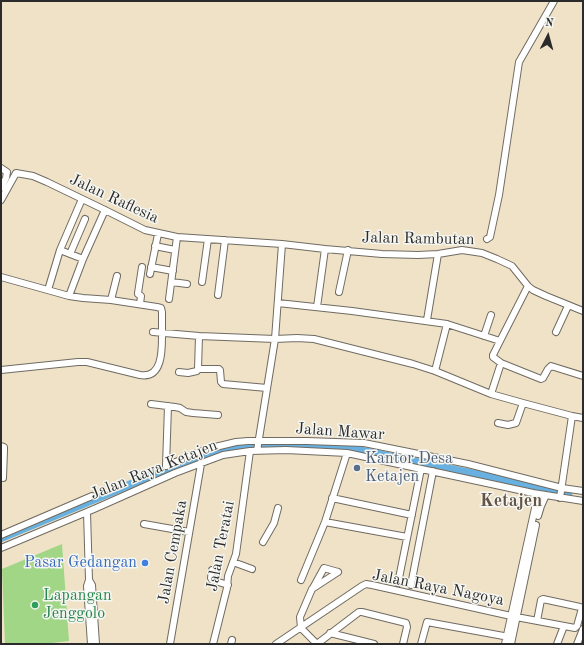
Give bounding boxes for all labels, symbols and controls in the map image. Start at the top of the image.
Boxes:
north arrow [528,16,568,56]
text: N [545,18,554,29]
street label: Jalan Raflesia [66,170,162,228]
street label: Jalan Rambutan [361,228,475,250]
street label: Jalan Mawar [295,419,385,445]
street label: Jalan Raya Ketajen [88,436,220,504]
place label: Kantor Desa Ketajen [365,449,453,487]
marker: Kantor Desa Ketajen [352,463,362,473]
district label: Ketajen [480,490,542,512]
street label: Jalan Cempaka [154,499,192,605]
street label: Jalan Teratai [203,499,239,593]
place label: Pasar Gedangan [24,553,137,573]
marker: Pasar Gedangan [140,558,150,568]
street label: Jalan Raya Nagoya [370,566,506,610]
place label: Lapangan Jenggolo [43,586,112,624]
marker: Lapangan Jenggolo [30,600,40,610]

